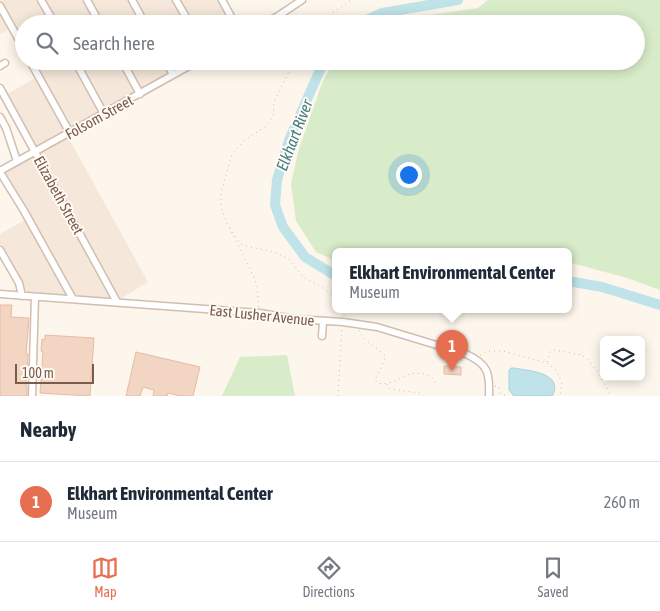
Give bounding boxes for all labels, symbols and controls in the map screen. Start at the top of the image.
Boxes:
search box [15,15,645,70]
icon: search [33,29,61,57]
text: Search here [73,32,155,54]
street label: Folsom Street [62,91,136,143]
water label: Elkhart River [272,96,316,173]
street label: Elizabeth Street [31,153,87,237]
your location [396,162,422,188]
popup [332,248,572,313]
text: Elkhart Environmental Center [349,261,555,283]
text: Museum [349,283,400,301]
street label: East Lusher Avenue [209,301,316,329]
pin: 1 [436,330,468,371]
map controls [600,336,645,381]
button: layers [600,336,645,381]
scale bar [15,361,94,384]
text: 100 m [22,365,54,381]
text: Nearby [20,417,76,441]
text: Elkhart Environmental Center [67,482,273,504]
text: 1 [32,493,40,511]
text: 260 m [604,493,640,511]
text: Museum [67,504,118,522]
tab: Map [91,554,119,600]
tab: Directions [302,554,355,600]
tab: Saved [538,554,569,600]

